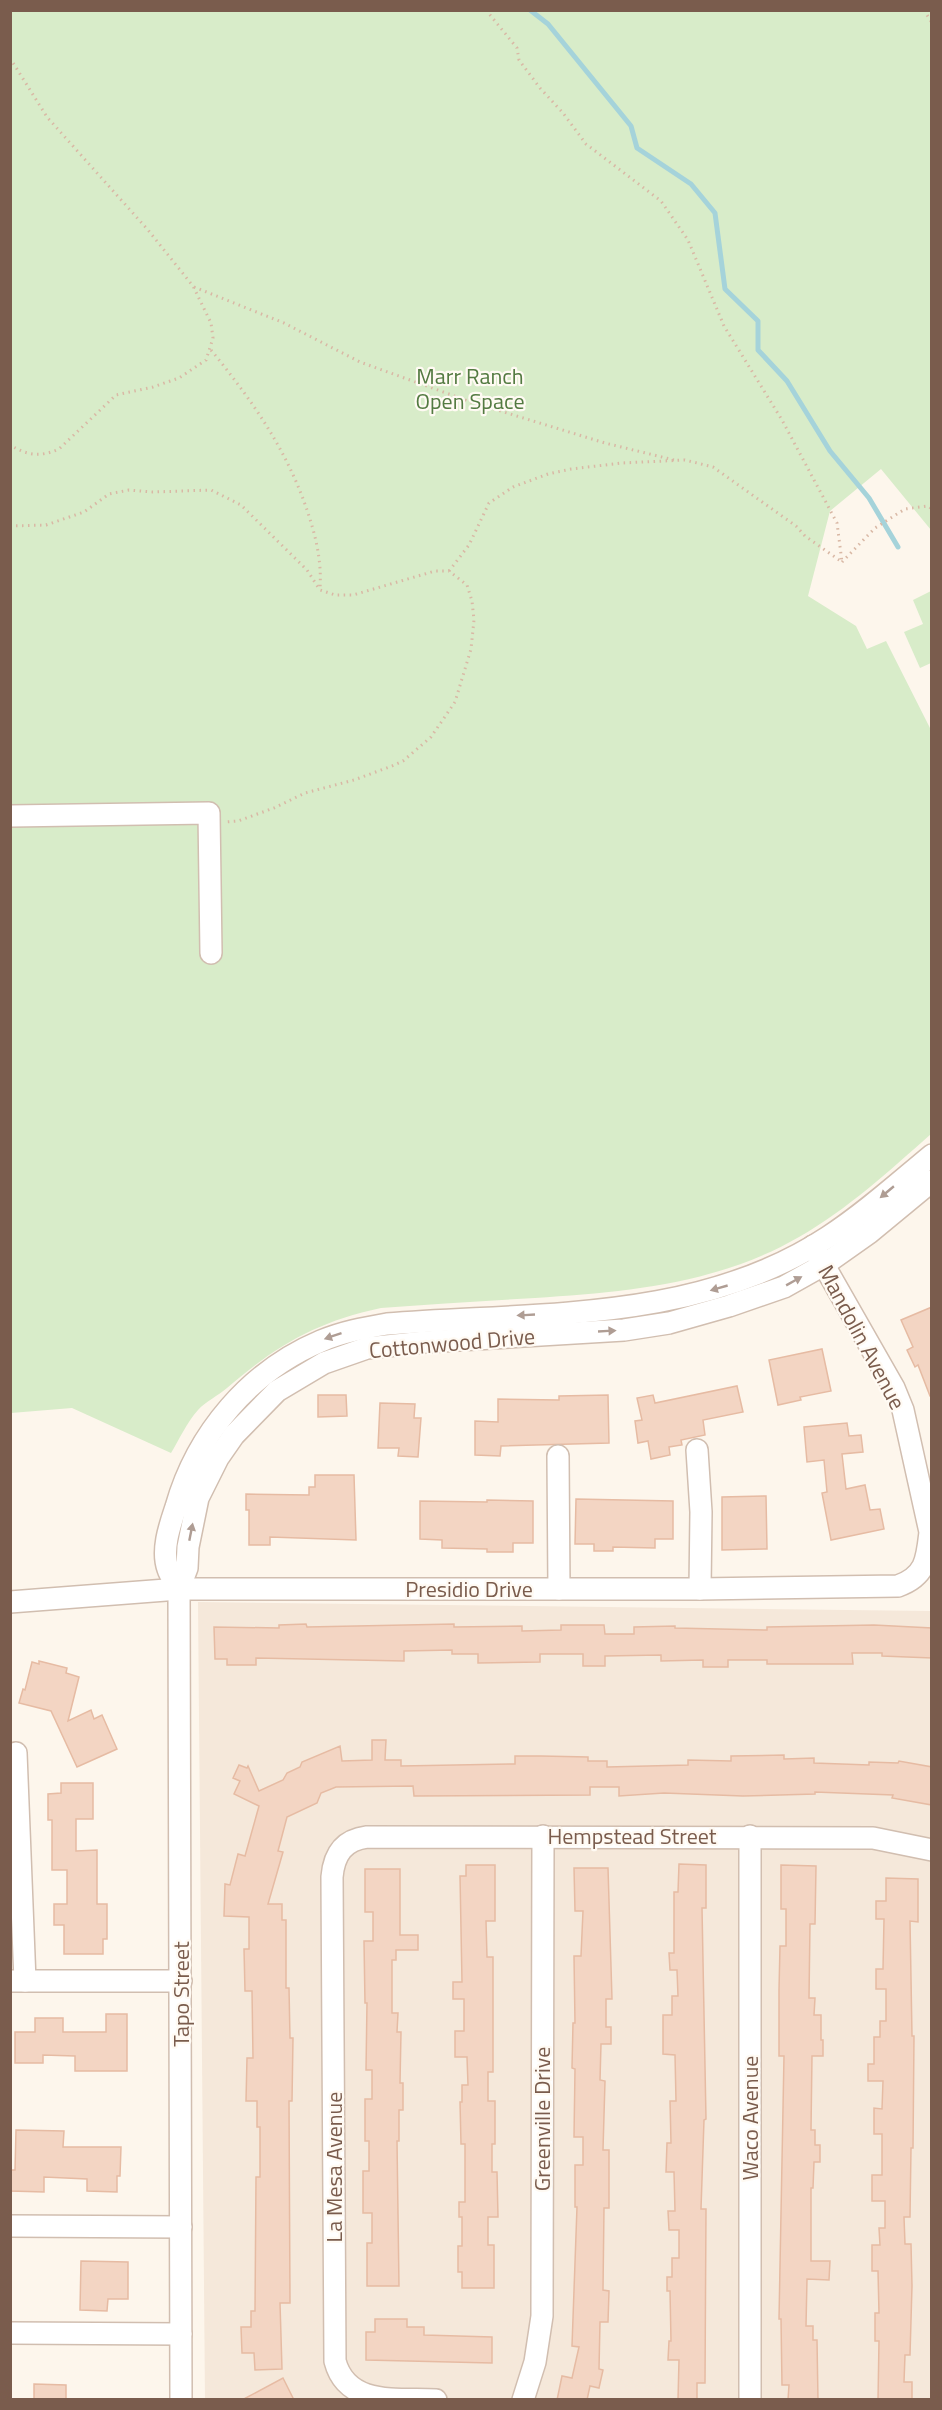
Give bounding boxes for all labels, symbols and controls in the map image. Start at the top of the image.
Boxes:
park label: Marr Ranch Open Space [416,359,525,418]
one-way arrow [879,1186,895,1199]
street label: Mandolin Avenue [809,1258,915,1416]
one-way arrow [786,1276,803,1286]
one-way arrow [710,1284,728,1293]
one-way arrow [516,1310,535,1319]
street label: Cottonwood Drive [368,1319,536,1367]
one-way arrow [597,1327,616,1336]
one-way arrow [324,1332,342,1342]
one-way arrow [187,1522,196,1541]
street label: Presidio Drive [405,1572,533,1606]
street label: Hempstead Street [547,1819,717,1853]
street label: Tapo Street [164,1941,198,2047]
street label: Greenville Drive [525,2047,559,2191]
street label: Waco Avenue [733,2056,767,2180]
street label: La Mesa Avenue [317,2092,351,2242]

